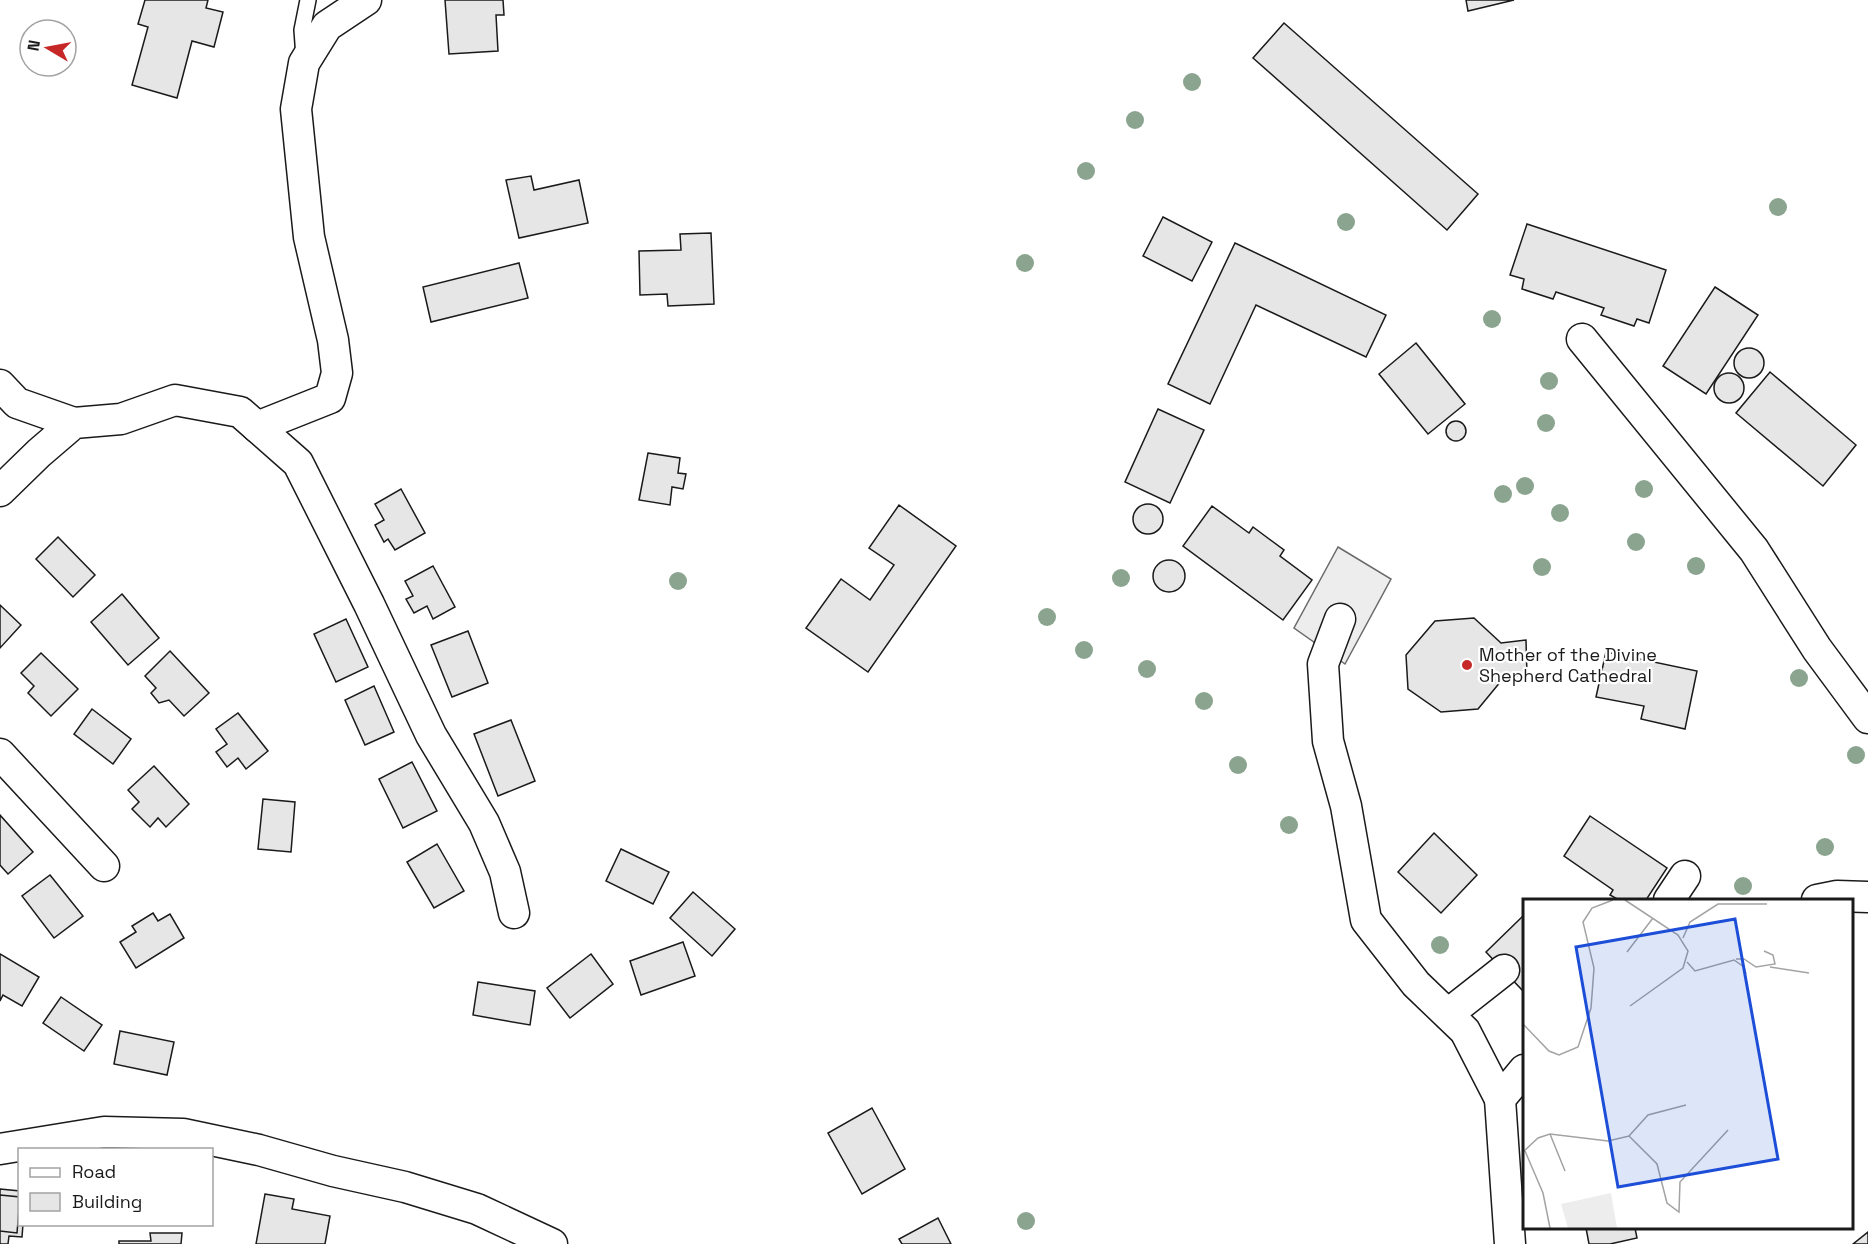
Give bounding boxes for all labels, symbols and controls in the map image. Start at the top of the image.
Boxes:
north arrow [18,18,78,78]
text: N [22,38,45,53]
place label: Mother of the Divine Shepherd Cathedral [1479,643,1657,687]
marker: Mother of the Divine Shepherd Cathedral [1460,658,1474,672]
inset map [1523,899,1853,1229]
legend [18,1148,213,1226]
text: Road [72,1160,116,1183]
text: Building [72,1190,142,1213]

